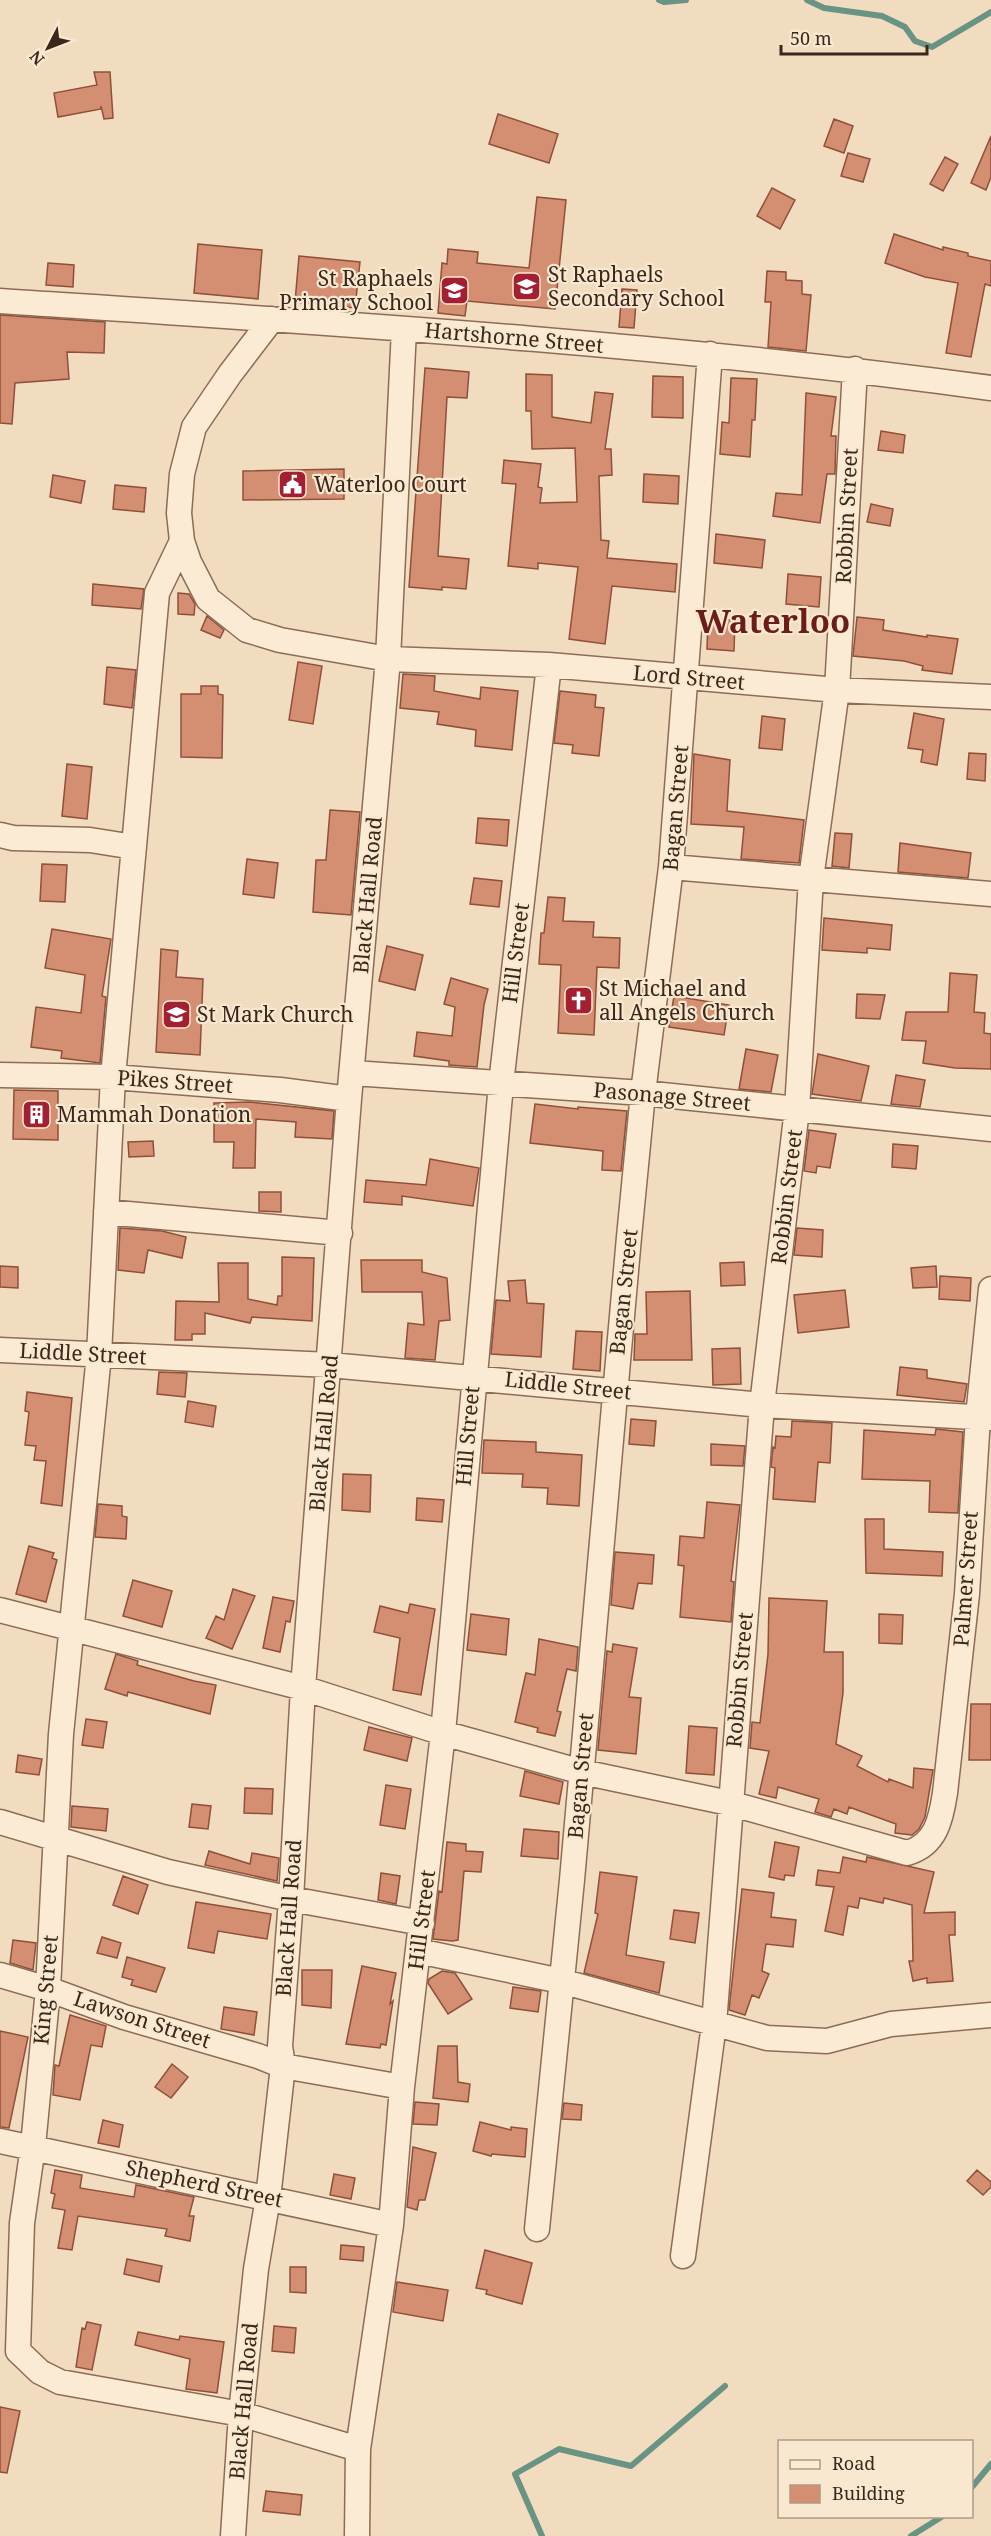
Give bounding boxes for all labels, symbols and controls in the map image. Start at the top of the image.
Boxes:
north arrow [18,18,78,78]
scale bar [781,18,926,56]
text: 50 m [790,26,832,50]
text: N [24,46,49,70]
place label: St Raphaels Secondary School [548,260,725,312]
place label: St Raphaels Primary School [279,264,433,316]
school or university icon: St Raphaels Secondary School [511,271,543,303]
school or university icon: St Raphaels Primary School [438,275,470,307]
street label: Hartshorne Street [424,315,605,359]
street label: Robbin Street [828,447,864,585]
public building icon: Waterloo Court [277,469,309,501]
place label: Waterloo Court [314,470,467,498]
district label: Waterloo [696,598,850,643]
street label: Lord Street [632,658,746,696]
street label: Bagan Street [656,744,694,872]
street label: Black Hall Road [346,815,388,975]
street label: Hill Street [495,901,535,1004]
place label: St Michael and all Angels Church [599,974,775,1026]
church icon: St Michael and all Angels Church [562,985,594,1017]
school or university icon: St Mark Church [160,999,192,1031]
place label: St Mark Church [197,1000,354,1028]
street label: Pikes Street [116,1063,234,1099]
street label: Pasonage Street [592,1075,752,1117]
building icon: Mammah Donation [20,1099,52,1131]
place label: Mammah Donation [57,1100,251,1128]
street label: Robbin Street [764,1128,808,1266]
street label: Bagan Street [602,1228,644,1356]
street label: Liddle Street [19,1336,147,1370]
street label: Black Hall Road [302,1353,344,1513]
street label: Liddle Street [503,1364,633,1406]
street label: Hill Street [449,1385,485,1487]
street label: Palmer Street [946,1510,984,1648]
street label: Robbin Street [719,1611,759,1749]
street label: Bagan Street [561,1712,599,1840]
street label: Black Hall Road [269,1838,307,1998]
street label: Hill Street [401,1868,441,1971]
street label: King Street [26,1934,64,2046]
street label: Lawson Street [70,1984,214,2054]
street label: Shepherd Street [123,2153,286,2213]
street label: Black Hall Road [222,2321,264,2481]
legend [778,2440,973,2518]
text: Road [832,2451,875,2475]
text: Building [832,2481,905,2505]

